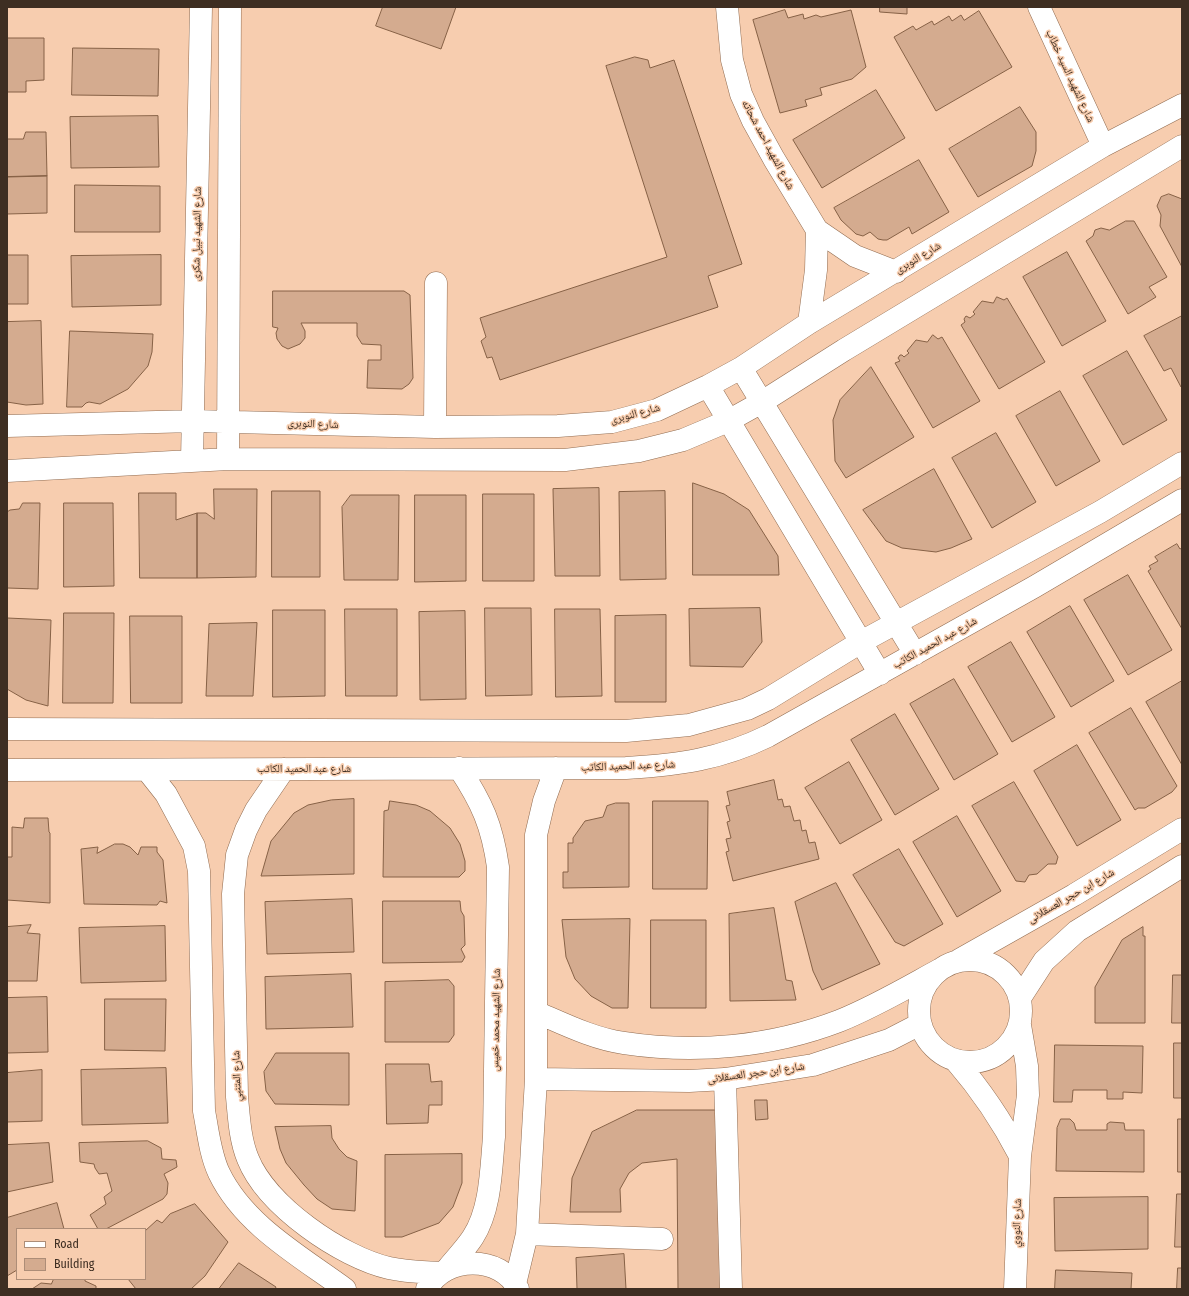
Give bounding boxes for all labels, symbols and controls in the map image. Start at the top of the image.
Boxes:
street label: شارع الشهيد السيد خطاب [1043,27,1097,125]
street label: شارع الشهيد احمد شحاته [739,98,797,192]
street label: شارع الشهيد نبيل شكرى [190,187,204,281]
street label: شارع النوبرى [893,239,943,277]
street label: شارع النوبرى [609,401,661,427]
street label: شارع النوبرى [287,417,339,431]
street label: شارع عبد الحميد الكاتب [891,614,979,672]
street label: شارع عبد الحميد الكاتب [581,758,675,774]
street label: شارع عبد الحميد الكاتب [257,762,351,776]
street label: شارع ابن حجر العسقلانى [1025,866,1117,926]
street label: شارع الشهيد محمد خميس [489,968,503,1072]
street label: شارع المتنبي [230,1050,244,1102]
street label: شارع ابن حجر العسقلانى [707,1060,805,1086]
street label: شارع النووي [1010,1198,1024,1248]
legend [16,1228,146,1280]
text: Road [54,1237,79,1251]
text: Building [54,1257,94,1271]

